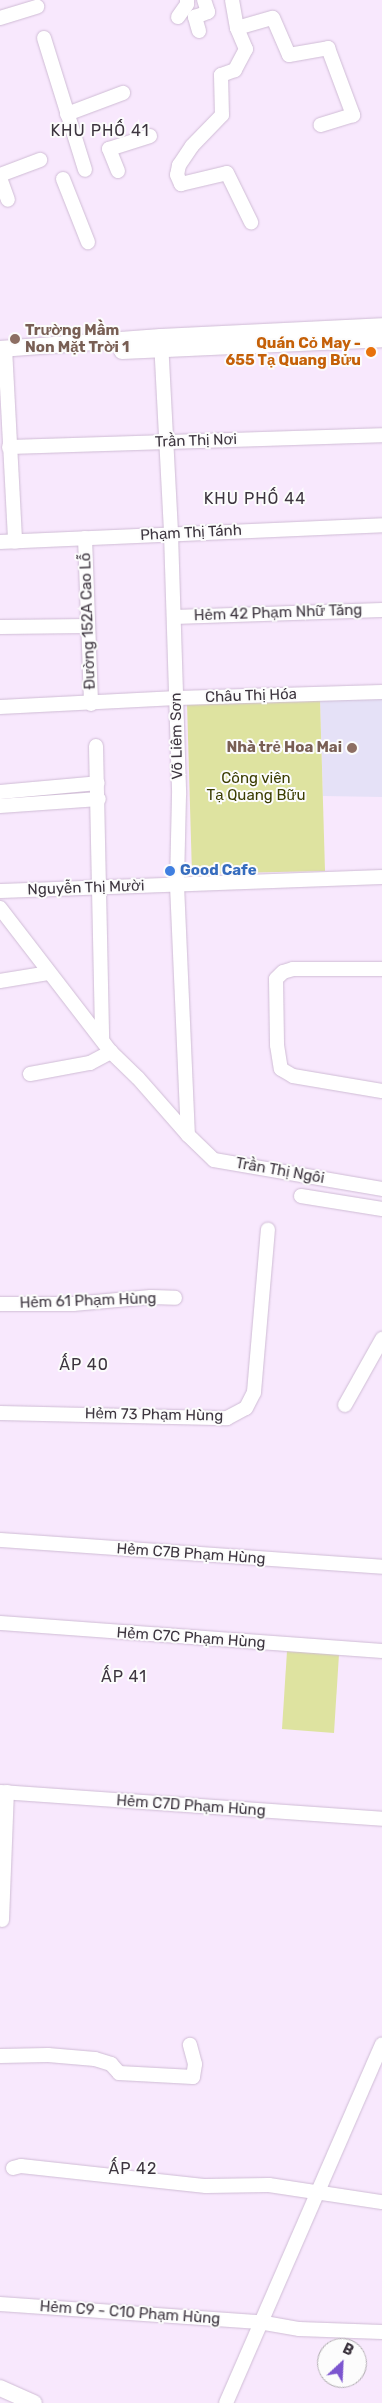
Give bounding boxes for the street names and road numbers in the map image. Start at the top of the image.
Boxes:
street label: Trần Thị Nơi [154,431,238,451]
street label: Phạm Thị Tánh [139,521,243,545]
street label: Đường 152A Cao Lỗ [77,552,99,690]
street label: Hẻm 42 Phạm Nhữ Tăng [193,601,363,625]
street label: Châu Thị Hóa [205,685,297,707]
street label: Võ Liêm Sơn [167,692,187,780]
street label: Nguyễn Thị Mười [27,877,145,899]
street label: Trần Thị Ngôi [234,1154,326,1188]
street label: Hẻm 61 Phạm Hùng [19,1290,157,1312]
street label: Hẻm 73 Phạm Hùng [85,1405,223,1425]
street label: Hẻm C7B Phạm Hùng [116,1540,266,1568]
street label: Hẻm C7C Phạm Hùng [116,1624,266,1652]
street label: Hẻm C7D Phạm Hùng [116,1792,266,1820]
street label: Hẻm C9 - C10 Phạm Hùng [39,2298,221,2328]

